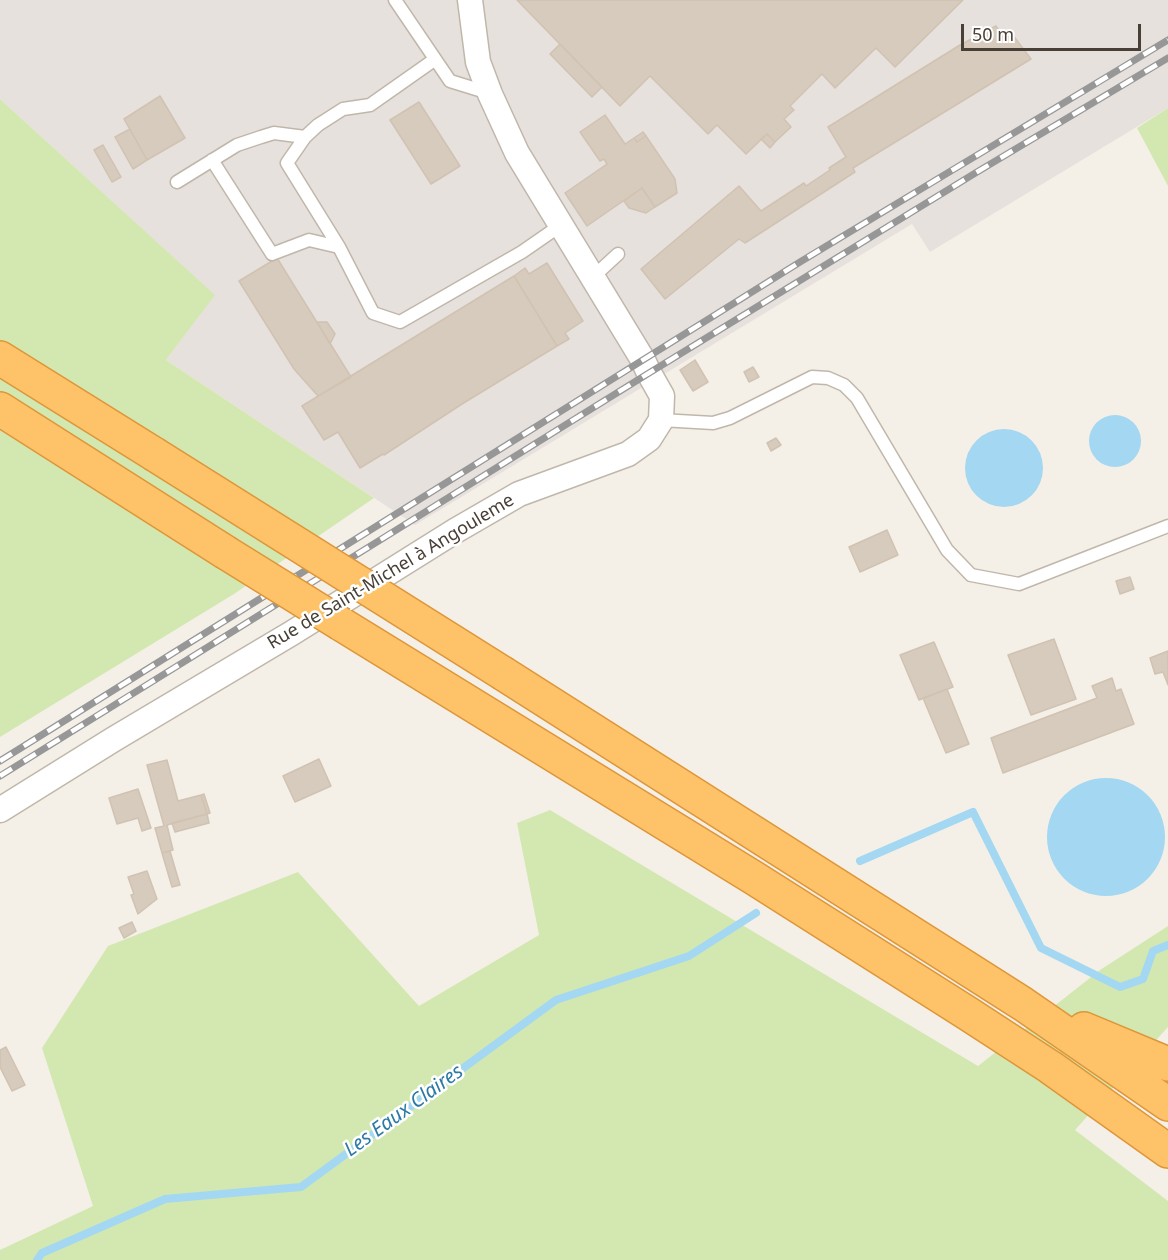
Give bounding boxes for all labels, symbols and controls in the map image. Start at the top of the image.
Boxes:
scale bar [964,12,1144,50]
text: 50 m [972,22,1014,46]
street label: Rue de Saint-Michel à Angouleme [264,490,518,654]
water label: Les Eaux Claires [340,1060,468,1162]

